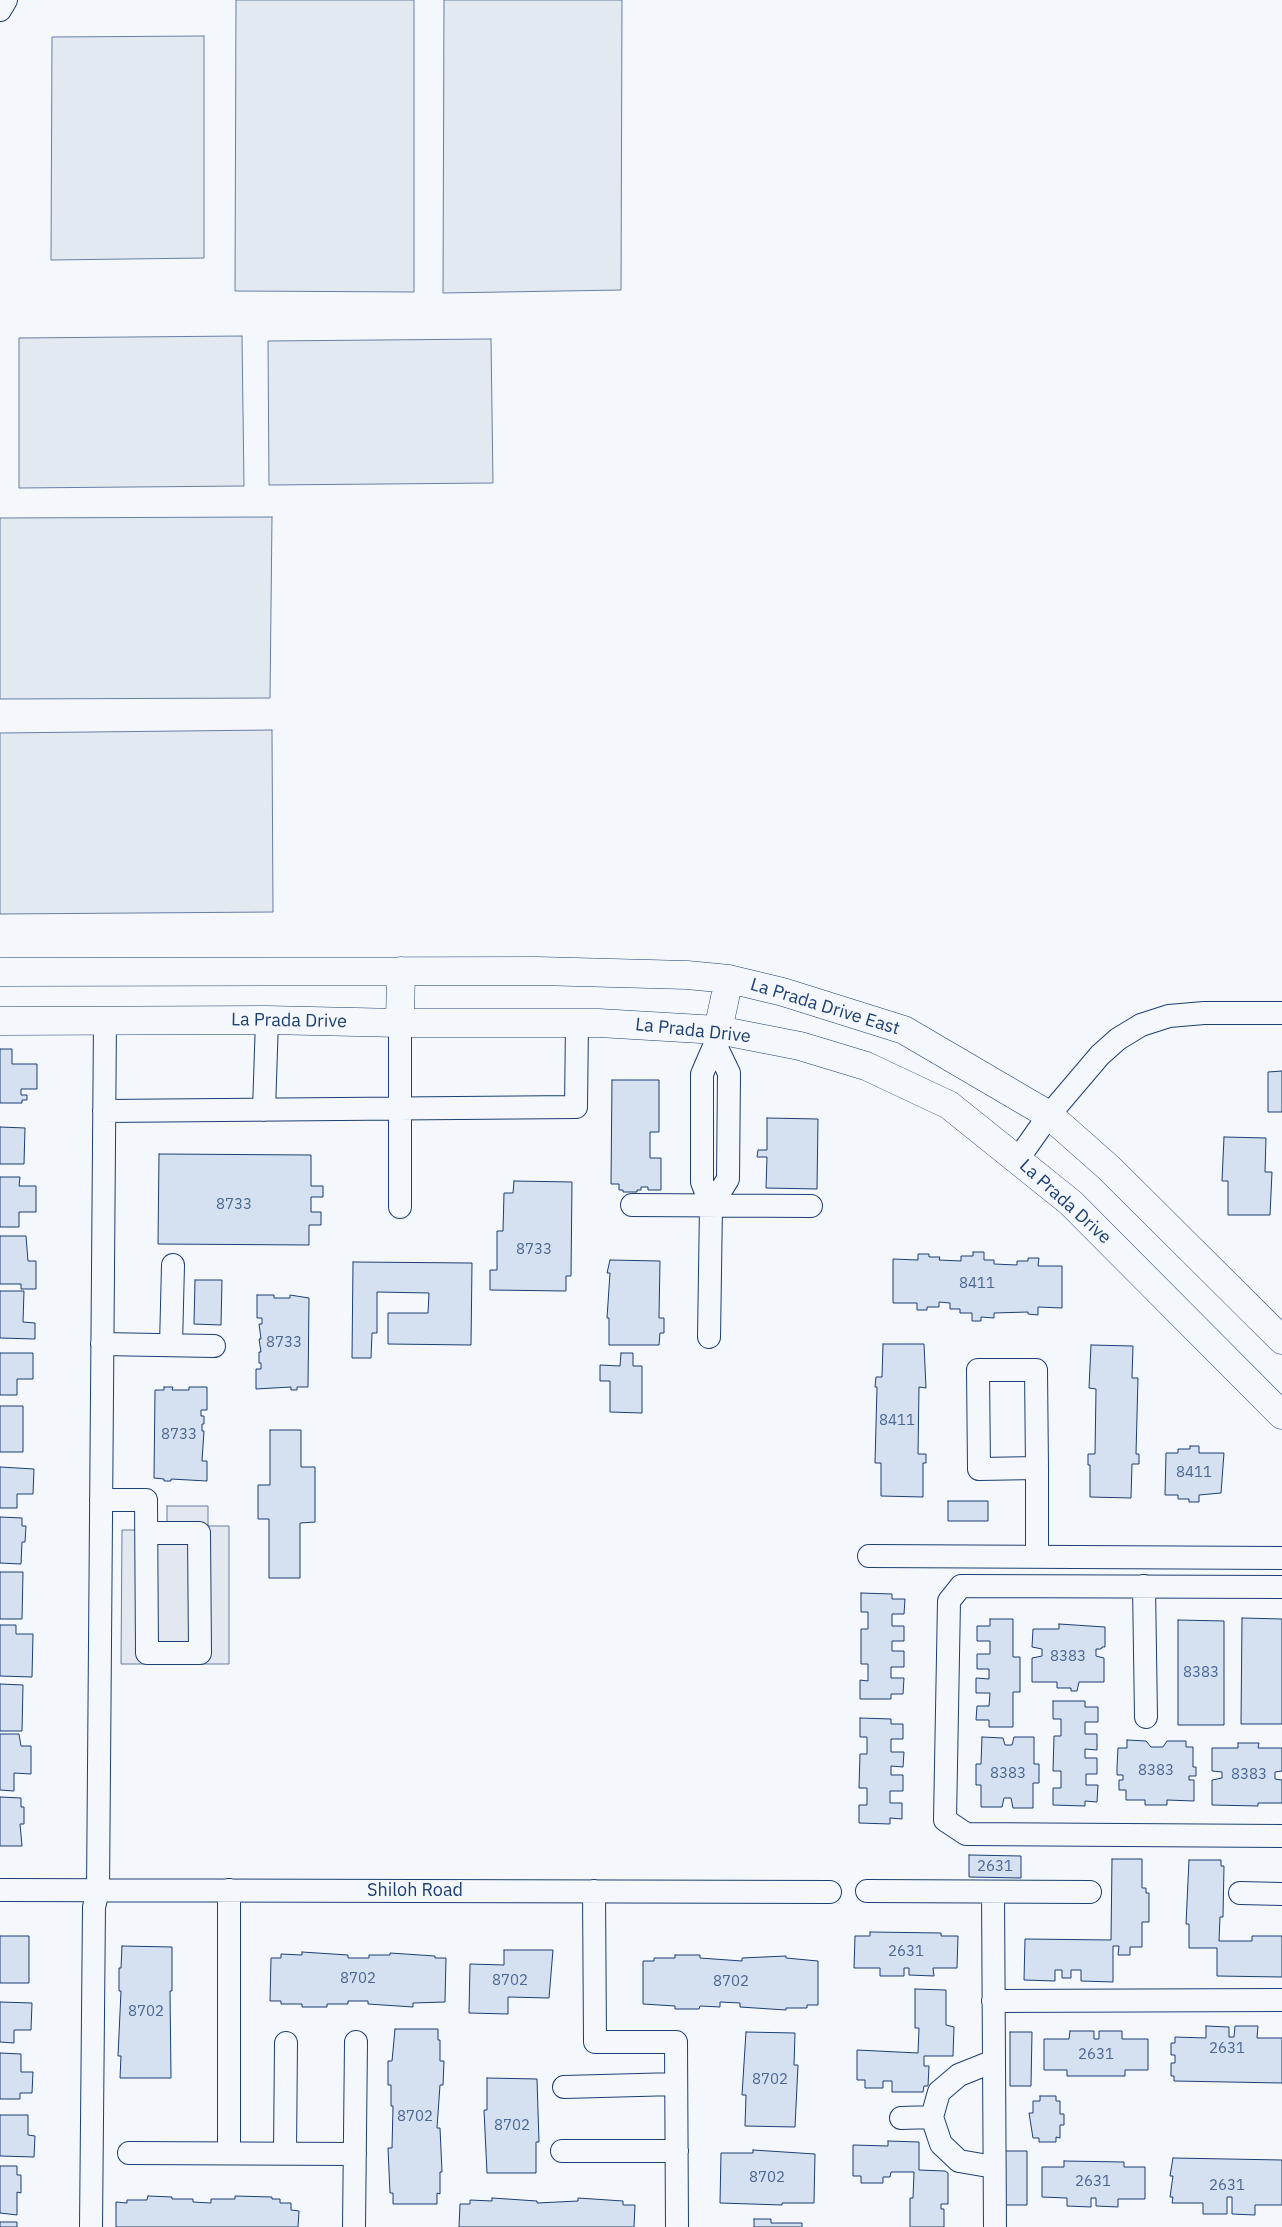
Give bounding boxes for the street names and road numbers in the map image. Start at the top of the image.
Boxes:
street label: La Prada Drive East [748,974,902,1040]
street label: La Prada Drive [231,1009,347,1033]
street label: La Prada Drive [634,1014,752,1048]
street label: La Prada Drive [1015,1155,1115,1249]
street label: Shiloh Road [367,1880,463,1902]

